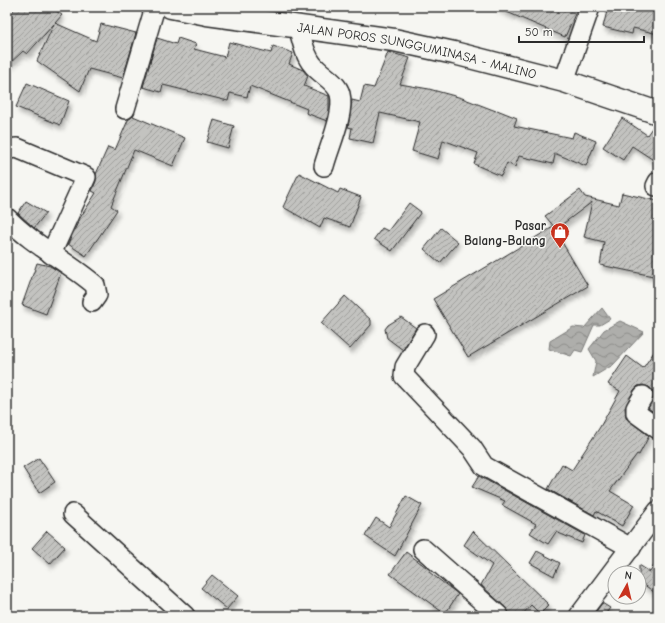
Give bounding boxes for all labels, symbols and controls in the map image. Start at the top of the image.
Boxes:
scale bar [519,18,644,44]
street label: JALAN POROS SUNGGUMINASA - MALINO [296,20,538,82]
text: 50 m [525,25,553,39]
place label: Pasar Balang-Balang [464,218,547,248]
shop icon: Pasar Balang-Balang [549,221,571,249]
north arrow [607,565,647,605]
text: N [624,569,633,583]

